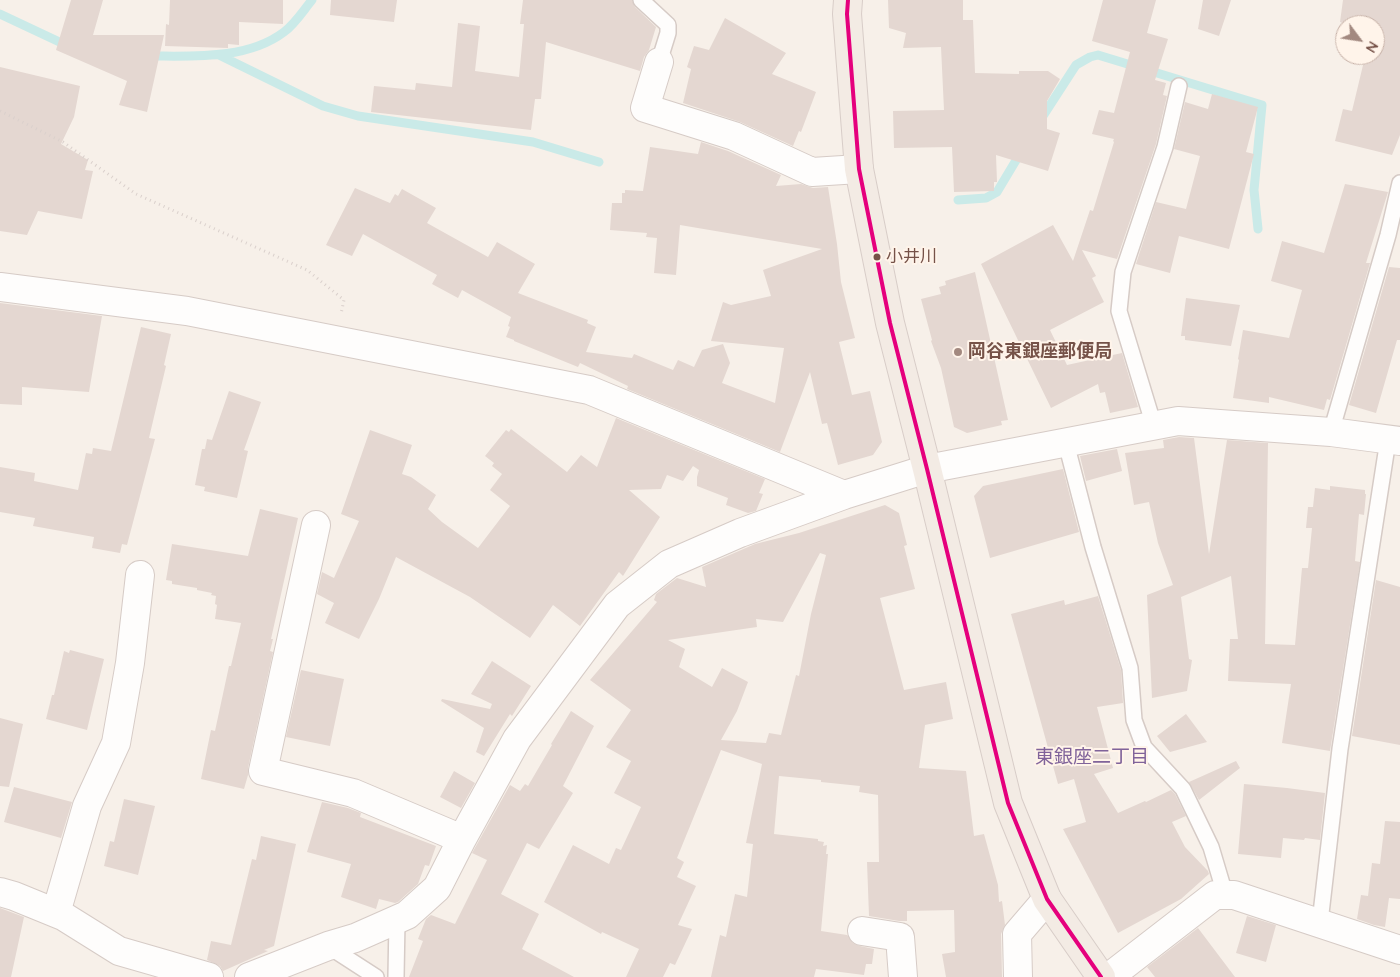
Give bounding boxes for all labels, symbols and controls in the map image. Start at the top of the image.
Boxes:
north arrow [1335,15,1385,65]
text: N [1362,38,1382,56]
place label: 小井川 [886,247,937,267]
marker: 小井川 [872,252,882,262]
place label: 岡谷東銀座郵便局 [968,341,1112,363]
marker: 岡谷東銀座郵便局 [952,346,964,358]
district label: 東銀座二丁目 [1035,746,1149,768]

